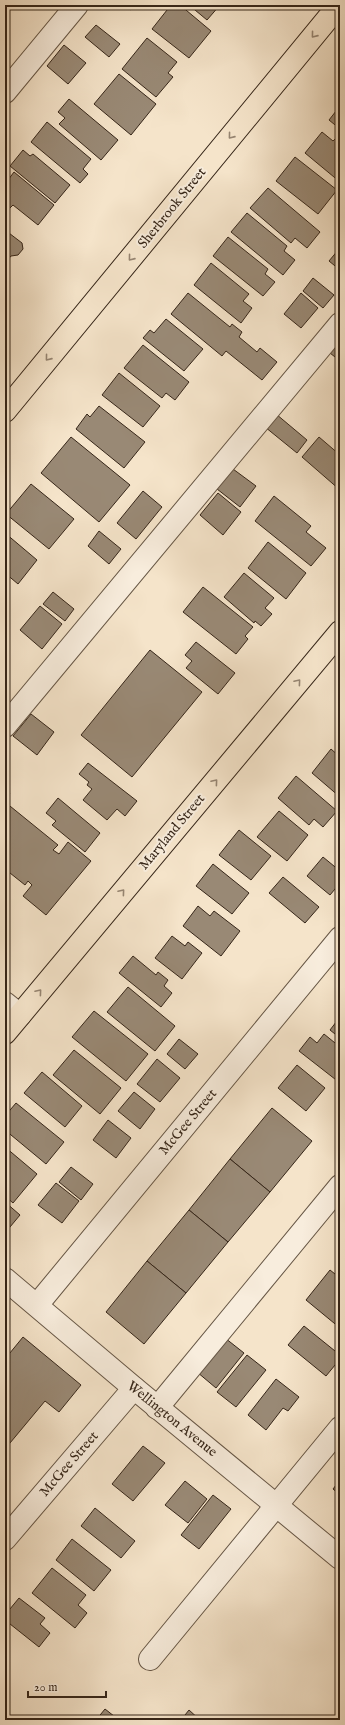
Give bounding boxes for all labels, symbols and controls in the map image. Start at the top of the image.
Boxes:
one-way arrow [311,31,318,38]
one-way arrow [229,131,236,138]
street label: Sherbrook Street [134,164,210,252]
one-way arrow [128,253,135,260]
one-way arrow [46,353,53,361]
one-way arrow [293,679,300,687]
one-way arrow [210,779,217,786]
street label: Maryland Street [135,790,209,874]
one-way arrow [118,890,125,897]
one-way arrow [34,990,41,997]
street label: McGee Street [155,1085,221,1159]
street label: Wellington Avenue [123,1377,221,1461]
street label: McGee Street [36,1427,102,1500]
scale bar [28,1673,106,1699]
text: 20 m [34,1680,57,1695]

